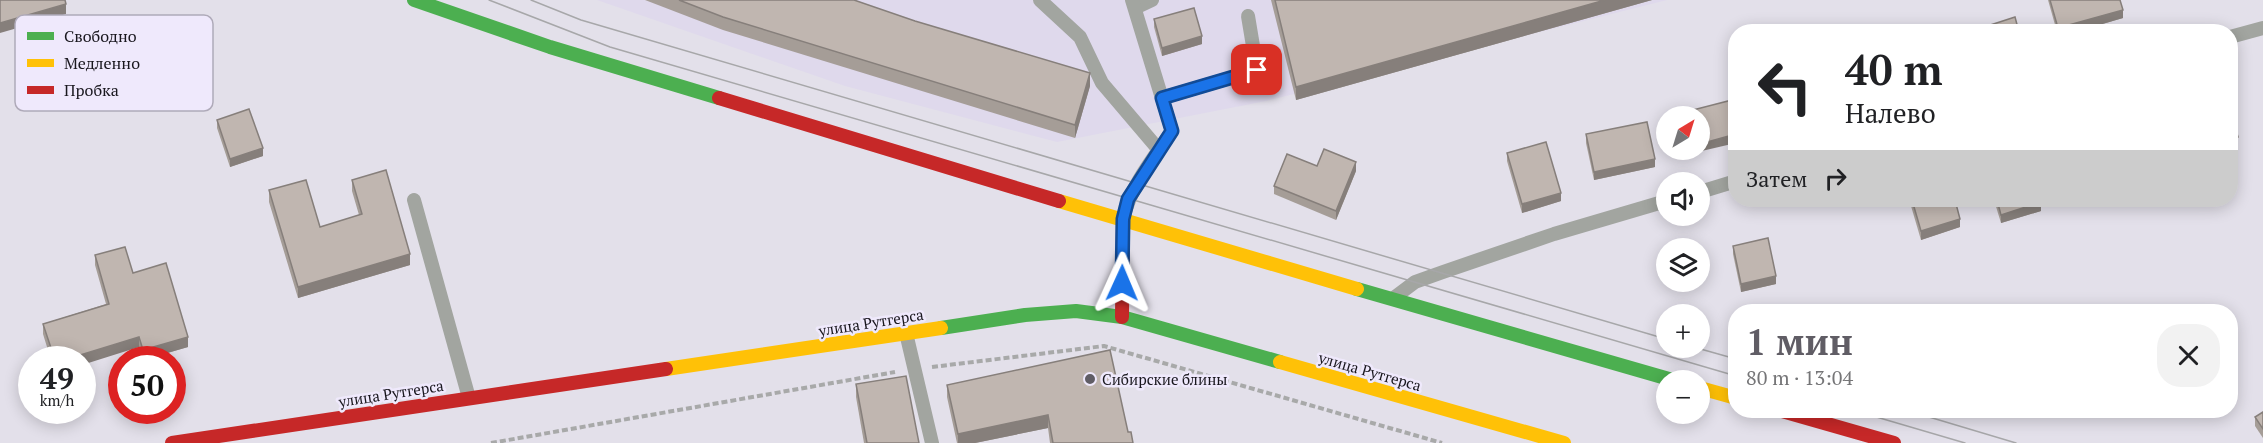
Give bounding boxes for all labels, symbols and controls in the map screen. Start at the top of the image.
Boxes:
legend [15,15,213,111]
text: Свободно [64,25,137,47]
text: 40 m [1845,41,1943,97]
pin [1231,44,1282,95]
icon: left [1746,48,1824,126]
text: Медленно [64,52,140,74]
icon: arrive [1240,53,1273,86]
text: Пробка [64,79,119,101]
text: Налево [1845,95,1936,131]
north arrow [1656,106,1710,160]
map controls [1656,106,1710,424]
icon: right [1819,162,1852,195]
text: Затем [1746,164,1807,193]
button: sound [1656,172,1710,226]
button: layers [1656,238,1710,292]
position arrow [1090,251,1154,315]
street label: улица Рутгерса [816,304,925,340]
button: + [1656,304,1710,358]
text: 1 мин [1746,318,1853,365]
button: close [2157,324,2220,387]
speed limit sign: 50 [108,346,186,424]
street label: улица Рутгерса [1315,346,1424,395]
text: 49 [40,358,74,398]
text: 80 m · 13:04 [1746,364,1853,391]
place label: Сибирские блины [1102,369,1228,389]
button: − [1656,370,1710,424]
marker: Сибирские блины [1083,372,1097,386]
street label: улица Рутгерса [336,375,445,411]
text: km/h [40,390,74,410]

